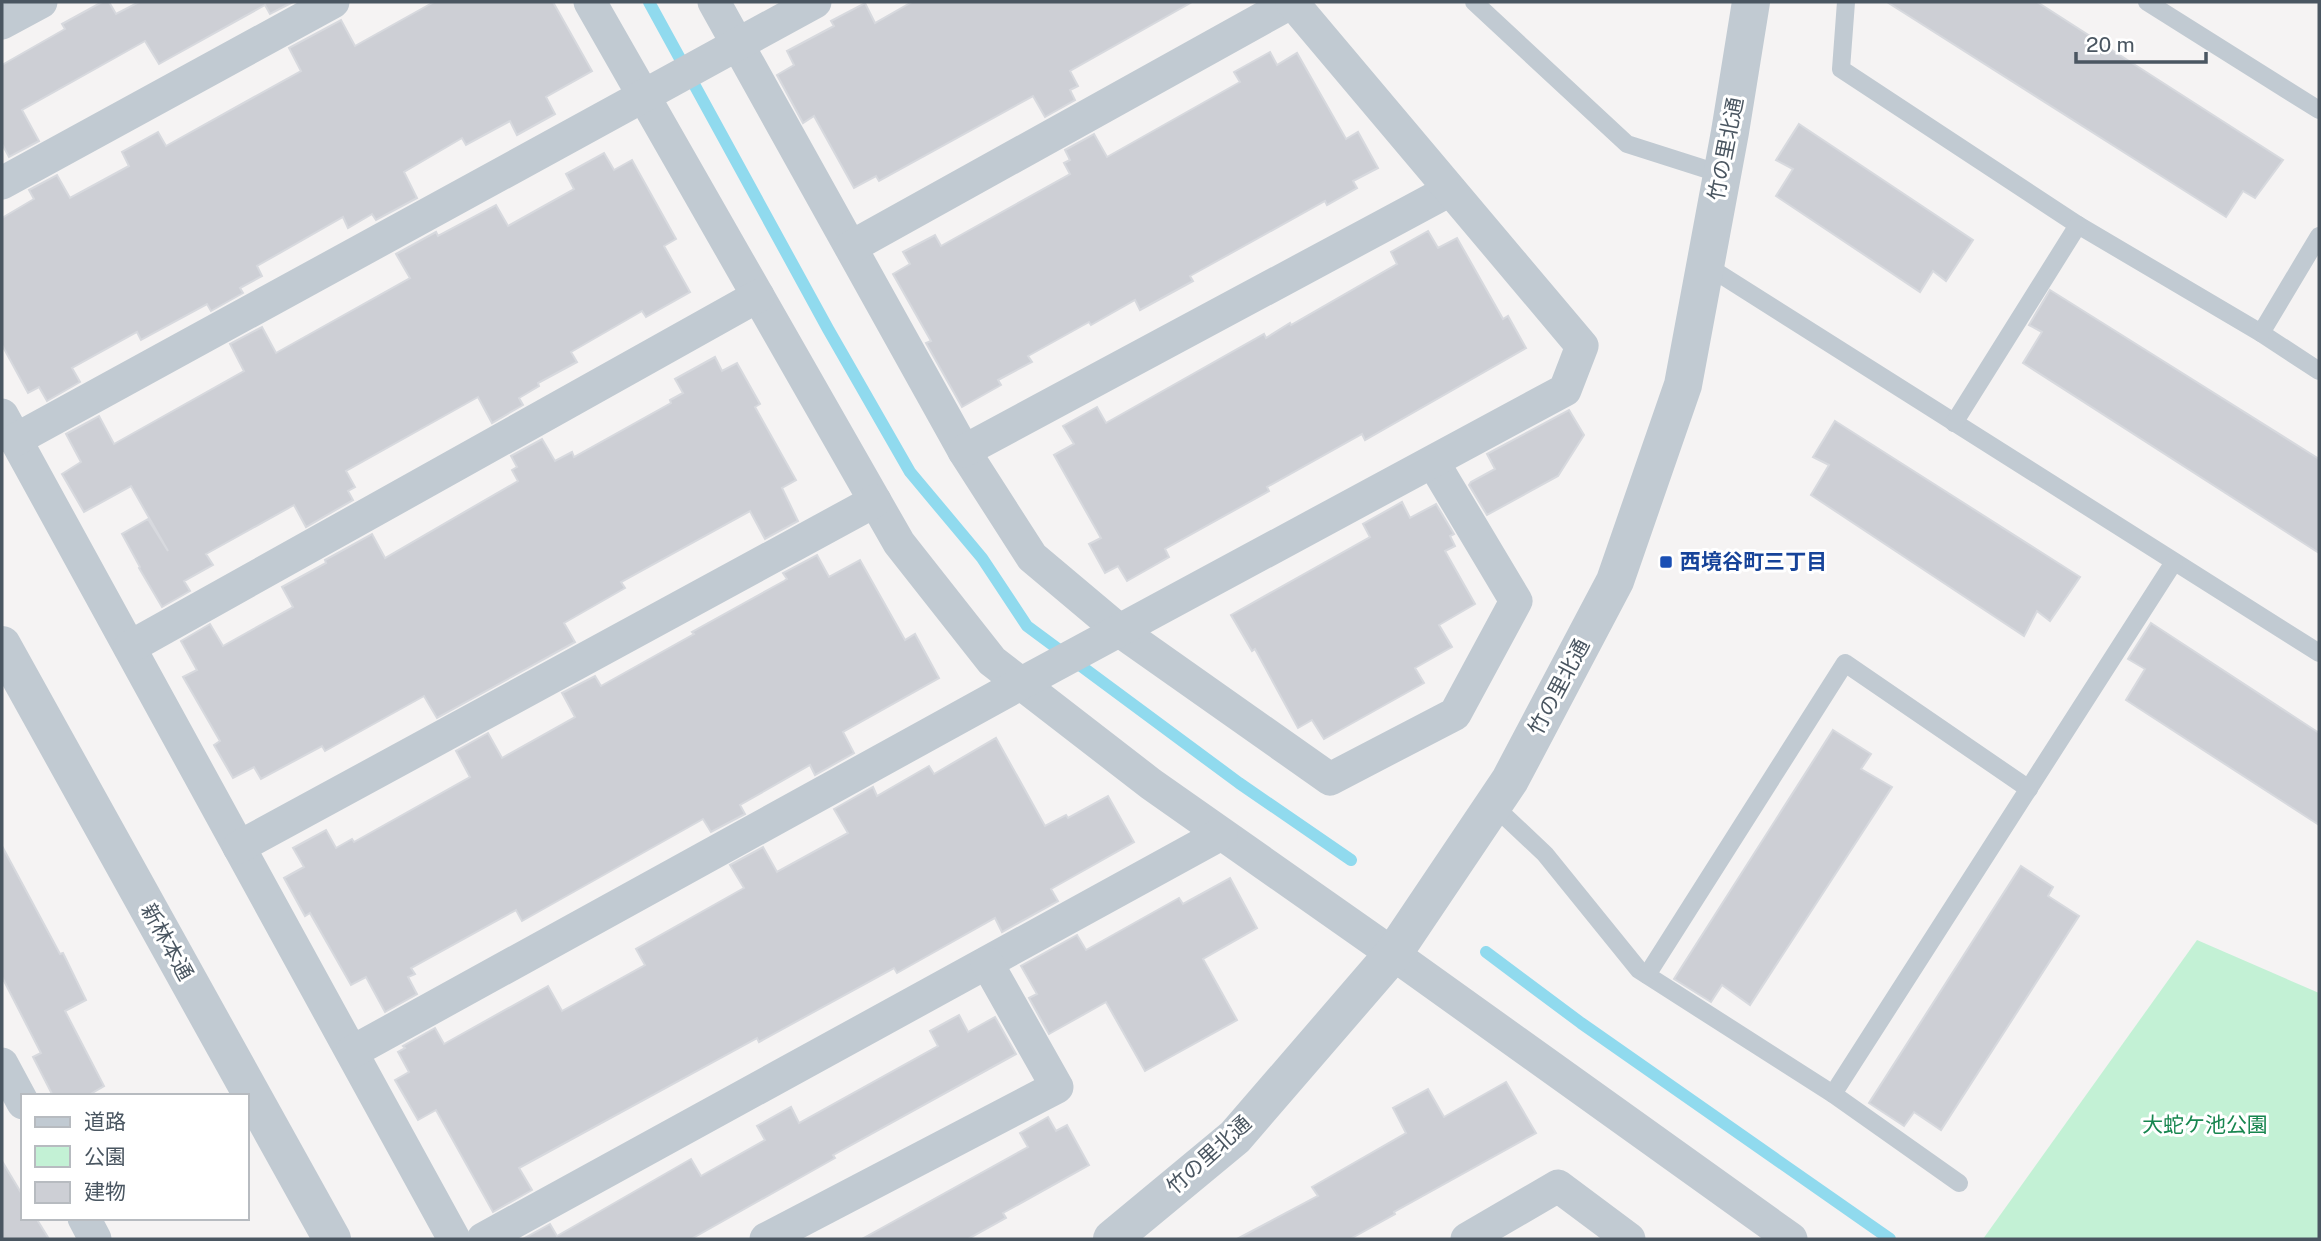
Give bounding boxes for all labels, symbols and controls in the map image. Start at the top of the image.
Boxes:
scale bar [2076,21,2206,65]
text: 20 m [2086,32,2135,57]
street label: 竹の里北通 [1703,95,1748,203]
place label: 西境谷町三丁目 [1680,549,1827,574]
marker: 西境谷町三丁目 [1658,554,1674,570]
street label: 竹の里北通 [1523,635,1594,739]
street label: 新林本通 [136,899,199,985]
legend [21,1094,248,1220]
text: 道路 [84,1109,126,1134]
street label: 竹の里北通 [1161,1110,1256,1199]
park label: 大蛇ケ池公園 [2142,1112,2268,1137]
text: 公園 [84,1144,126,1169]
text: 建物 [84,1179,126,1204]

